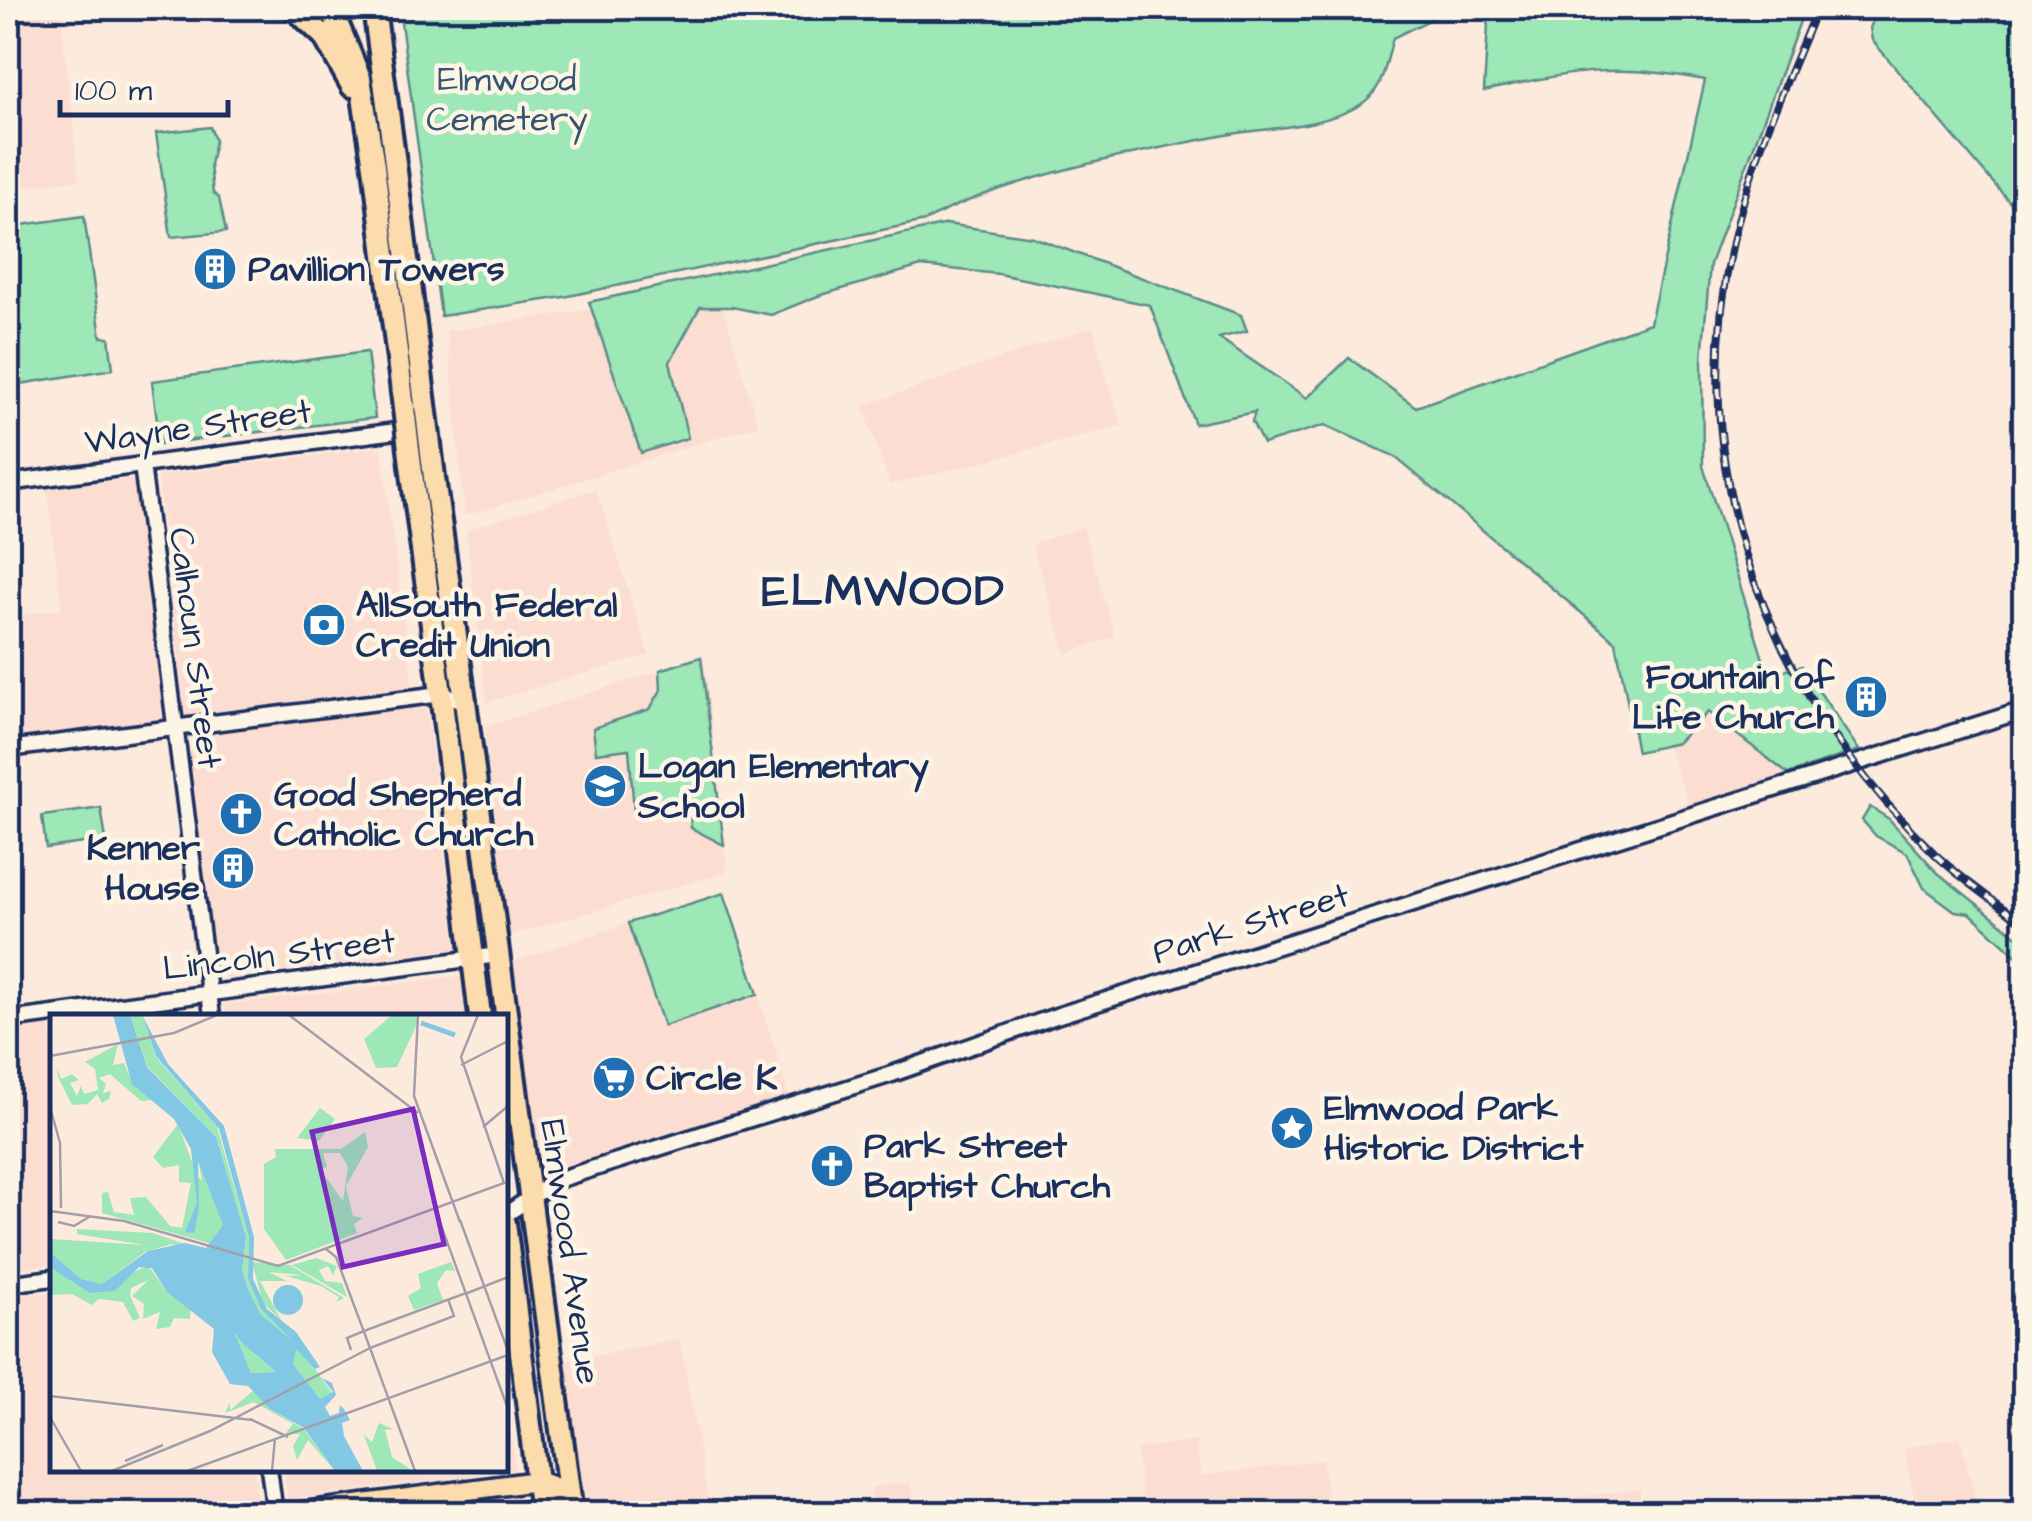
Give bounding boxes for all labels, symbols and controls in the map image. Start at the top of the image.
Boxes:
scale bar [60,55,228,117]
park label: Elmwood Cemetery [426,55,588,145]
text: 100 m [75,70,153,112]
place label: Pavillion Towers [248,245,505,294]
building icon: Pavillion Towers [192,246,238,292]
street label: Wayne Street [82,387,315,468]
street label: Calhoun Street [156,525,234,771]
district label: ELMWOOD [762,561,1006,623]
place label: AllSouth Federal Credit Union [356,581,618,670]
bank icon: AllSouth Federal Credit Union [301,602,347,648]
place label: Fountain of Life Church [1632,653,1835,742]
building icon: Fountain of Life Church [1843,674,1889,720]
place label: Logan Elementary School [637,742,929,831]
school or university icon: Logan Elementary School [582,763,628,809]
place label: Good Shepherd Catholic Church [274,770,534,859]
church icon: Good Shepherd Catholic Church [218,791,264,837]
place label: Kenner House [87,824,201,913]
building icon: Kenner House [210,845,256,891]
street label: Park Street [1147,871,1355,977]
street label: Lincoln Street [160,916,398,994]
inset map [50,1014,508,1471]
place label: Circle K [646,1054,778,1103]
supermarket icon: Circle K [591,1055,637,1101]
place label: Elmwood Park Historic District [1324,1084,1584,1173]
place icon: Elmwood Park Historic District [1269,1105,1315,1151]
street label: Elmwood Avenue [527,1116,613,1388]
place label: Park Street Baptist Church [864,1122,1111,1212]
church icon: Park Street Baptist Church [809,1143,855,1189]

